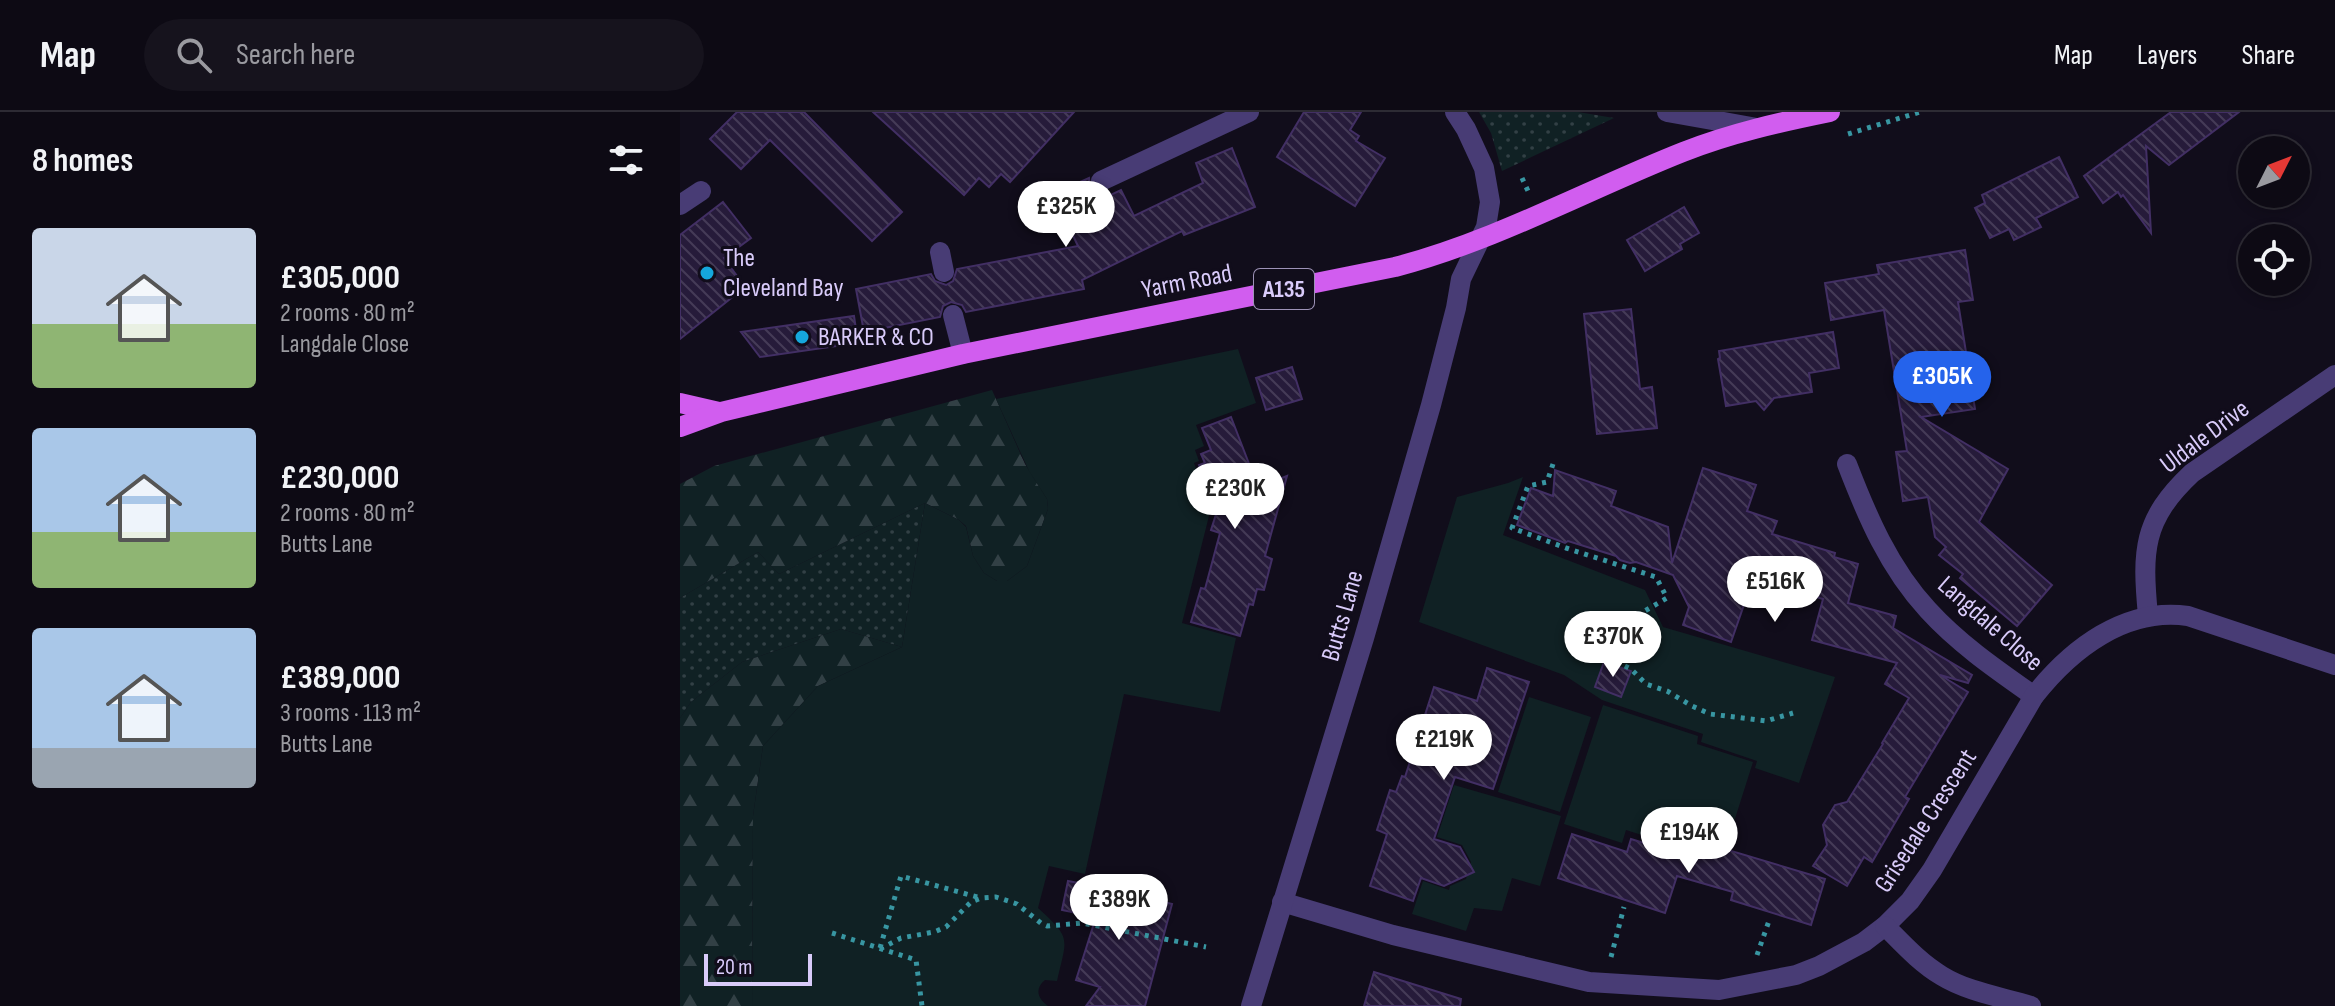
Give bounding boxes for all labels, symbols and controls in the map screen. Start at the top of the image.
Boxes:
search box [144,19,704,91]
text: Map [40,33,96,78]
icon: search [172,33,216,77]
text: Search here [236,37,355,73]
text: Map [2054,39,2093,72]
text: Layers [2137,39,2197,72]
text: Share [2241,39,2295,72]
north arrow [2238,136,2310,208]
map controls [2238,136,2310,296]
icon: filters [604,138,648,182]
text: 8 homes [32,140,133,181]
pin: £325K [1010,181,1122,249]
text: £325K [1036,191,1096,222]
button: locate [2238,224,2310,296]
place label: The Cleveland Bay [723,243,843,304]
text: £305,000 [280,257,400,298]
street label: Yarm Road [1139,258,1235,306]
icon: home [96,260,192,356]
marker: The Cleveland Bay [698,264,716,282]
road number: A135 [1254,269,1314,309]
text: 2 rooms · 80 m² [280,298,415,329]
place label: BARKER & CO [818,322,934,353]
marker: BARKER & CO [793,328,811,346]
text: Langdale Close [280,329,409,360]
pin: £305K [1886,351,1998,419]
text: £305K [1911,361,1973,392]
street label: Uldale Drive [2154,394,2256,480]
text: £230,000 [280,457,399,498]
icon: home [96,460,192,556]
pin: £230K [1179,463,1291,531]
text: £230K [1204,473,1266,504]
text: 2 rooms · 80 m² [280,498,415,529]
text: Butts Lane [280,529,373,560]
pin: £516K [1719,556,1831,624]
text: £516K [1745,566,1805,597]
street label: Butts Lane [1315,567,1371,665]
street label: Langdale Close [1931,570,2049,678]
pin: £370K [1557,611,1669,679]
text: £370K [1582,621,1644,652]
text: £389,000 [280,657,401,698]
icon: home [96,660,192,756]
text: 3 rooms · 113 m² [280,698,421,729]
pin: £219K [1388,714,1500,782]
text: £219K [1414,724,1474,755]
text: Butts Lane [280,729,373,760]
street label: Grisedale Crescent [1868,743,1984,899]
pin: £194K [1633,807,1745,875]
text: £194K [1659,817,1719,848]
pin: £389K [1063,874,1175,942]
text: £389K [1088,884,1150,915]
scale bar [704,950,812,986]
text: 20 m [716,954,753,981]

